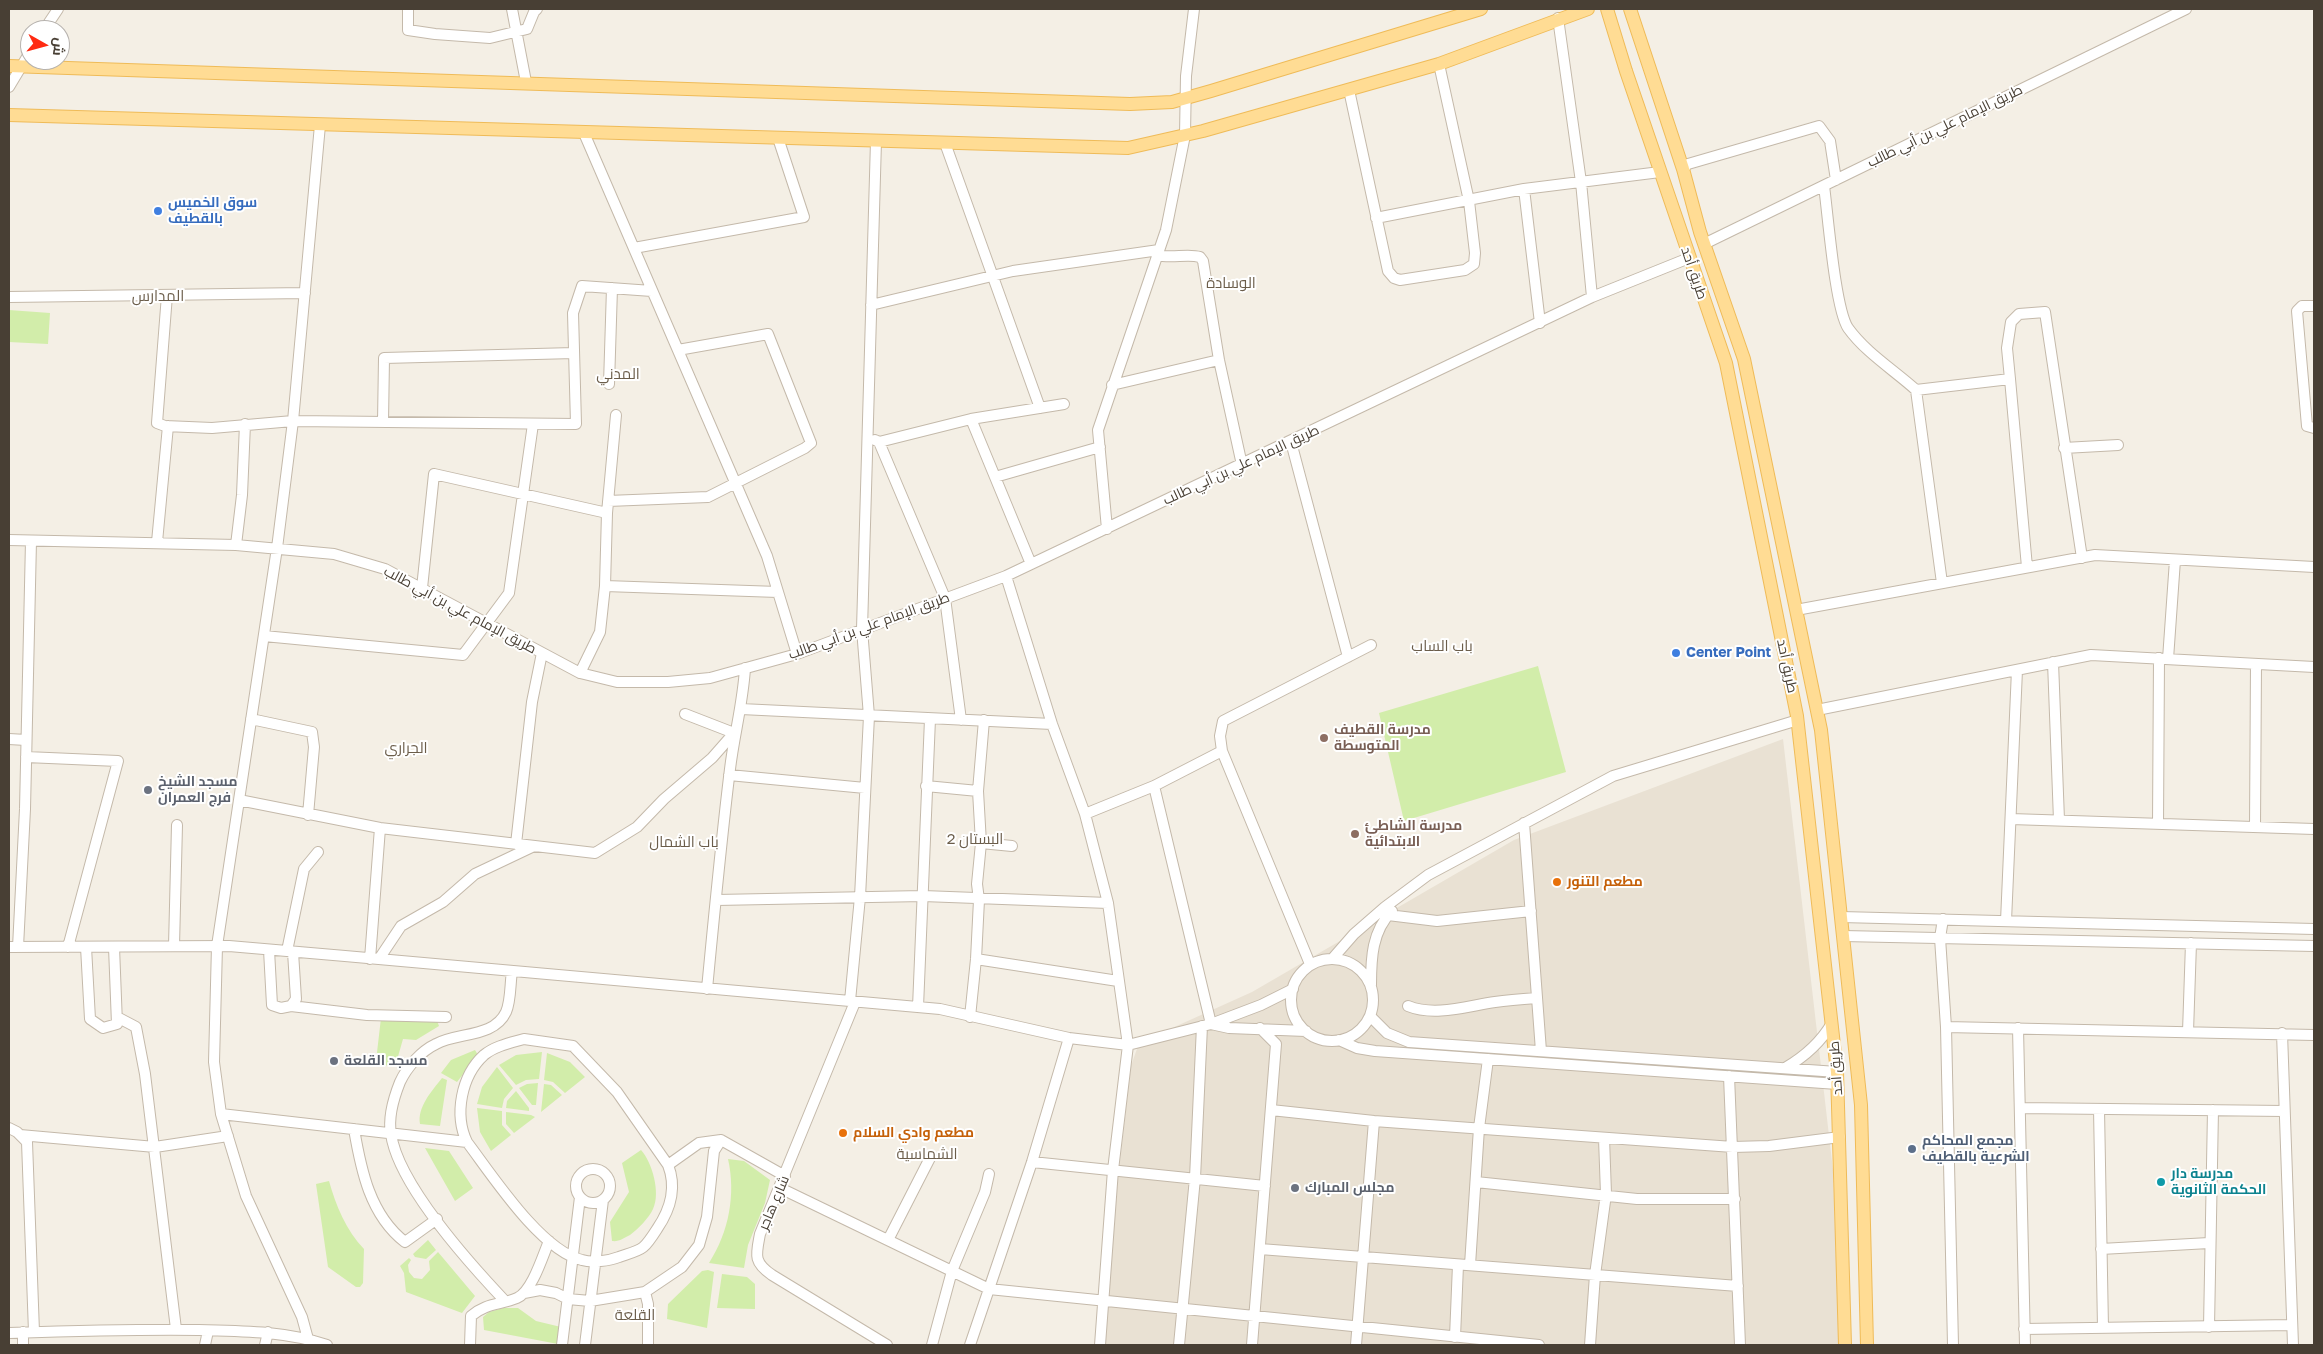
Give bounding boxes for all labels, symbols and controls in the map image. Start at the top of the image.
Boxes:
north arrow [20,20,70,70]
text: ش [50,37,69,57]
street label: طريق الإمام علي بن أبي طالب [1865,81,2025,171]
place label: سوق الخميس بالقطيف [168,195,257,228]
marker: سوق الخميس بالقطيف [152,205,164,217]
street label: طريق أحد [1677,244,1711,302]
district label: الوسادة [1206,274,1256,292]
district label: المدارس [132,287,184,305]
district label: المدني [596,365,640,383]
street label: طريق الإمام علي بن أبي طالب [1160,421,1322,509]
street label: طريق الإمام علي بن أبي طالب [381,563,539,657]
street label: طريق الإمام علي بن أبي طالب [786,589,952,663]
district label: باب الساب [1411,637,1473,655]
street label: طريق أحد [1773,638,1801,694]
place label: Center Point [1686,645,1771,661]
marker: Center Point [1670,647,1682,659]
place label: مدرسة القطيف المتوسطة [1334,722,1431,754]
marker: مدرسة القطيف المتوسطة [1318,732,1330,744]
district label: الجراري [384,739,428,757]
place label: مسجد الشيخ فرج العمران [158,774,238,806]
marker: مسجد الشيخ فرج العمران [142,784,154,796]
place label: مدرسة الشاطئ الابتدائية [1365,818,1462,850]
marker: مدرسة الشاطئ الابتدائية [1349,828,1361,840]
district label: البستان 2 [947,830,1003,848]
district label: باب الشمال [649,833,719,851]
place label: مطعم التنور [1567,874,1643,890]
marker: مطعم التنور [1551,876,1563,888]
street label: طريق أحد [1826,1040,1846,1096]
place label: مسجد القلعة [344,1053,428,1069]
marker: مسجد القلعة [328,1055,340,1067]
place label: مطعم وادي السلام [853,1125,974,1141]
marker: مطعم وادي السلام [837,1127,849,1139]
place label: مجمع المحاكم الشرعية بالقطيف [1922,1133,2030,1166]
marker: مجمع المحاكم الشرعية بالقطيف [1906,1143,1918,1155]
district label: الشماسية [896,1145,958,1163]
place label: مدرسة دار الحكمة الثانوية [2171,1166,2266,1198]
street label: شارع هاجر [755,1173,793,1233]
marker: مدرسة دار الحكمة الثانوية [2155,1176,2167,1188]
place label: مجلس المبارك [1305,1180,1394,1196]
marker: مجلس المبارك [1289,1182,1301,1194]
district label: القلعة [615,1306,655,1324]

